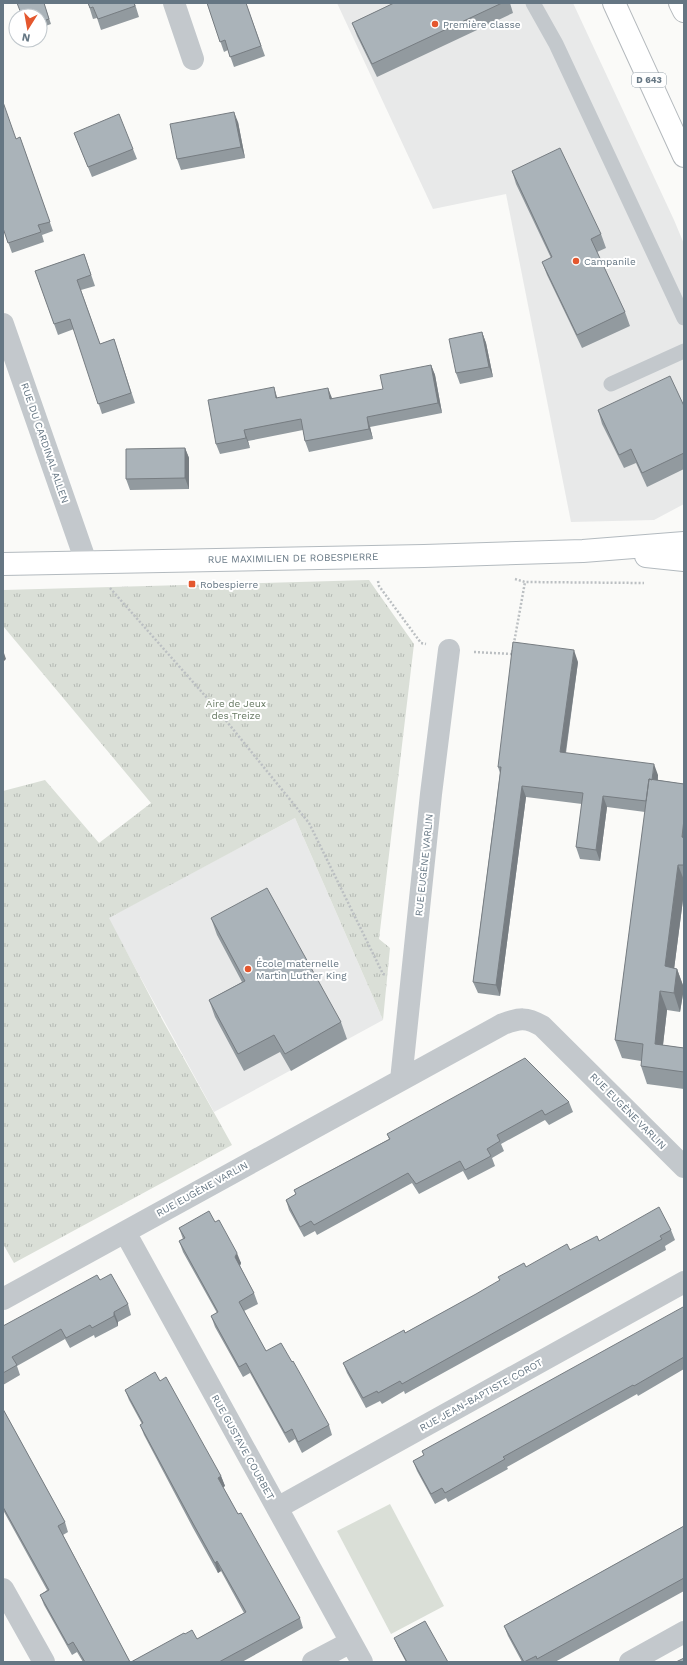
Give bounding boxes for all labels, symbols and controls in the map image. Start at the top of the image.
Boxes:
north arrow [8,8,48,48]
marker: Première classe [430,19,440,29]
place label: Première classe [443,19,521,30]
text: N [21,30,31,44]
road number: D 643 [632,73,666,87]
marker: Campanile [571,256,581,266]
place label: Campanile [584,256,636,267]
street label: RUE DU CARDINAL ALLEN [19,381,71,505]
street label: RUE MAXIMILIEN DE ROBESPIERRE [208,551,378,565]
marker: Robespierre [187,579,197,589]
place label: Robespierre [200,579,258,590]
park label: Aire de Jeux des Treize [206,698,266,721]
street label: RUE EUGÈNE VARLIN [413,813,435,917]
place label: École maternelle Martin Luther King [256,958,347,981]
marker: École maternelle Martin Luther King [243,964,253,974]
street label: RUE EUGÈNE VARLIN [588,1071,668,1151]
street label: RUE EUGÈNE VARLIN [154,1159,250,1219]
street label: RUE JEAN-BAPTISTE COROT [418,1357,544,1433]
street label: RUE GUSTAVE COURBET [209,1393,277,1501]

